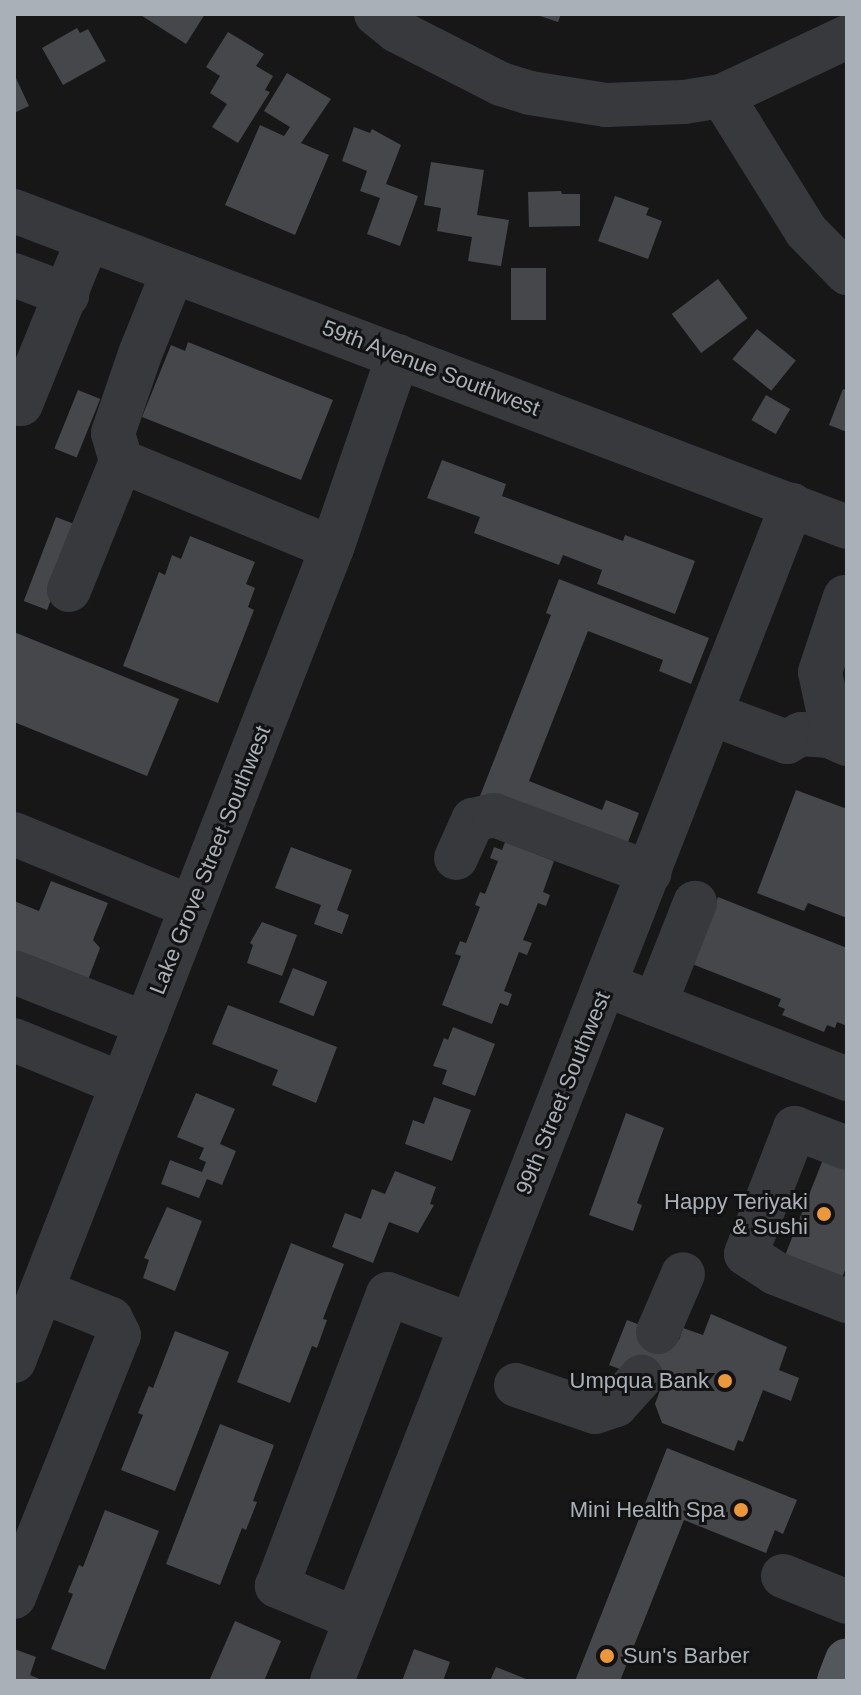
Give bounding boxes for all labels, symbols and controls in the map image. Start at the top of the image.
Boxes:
street label: 59th Avenue Southwest [318,314,544,422]
street label: Lake Grove Street Southwest [144,722,276,998]
street label: 99th Street Southwest [510,988,616,1198]
place label: Happy Teriyaki & Sushi [664,1188,808,1240]
marker: Happy Teriyaki & Sushi [815,1205,833,1223]
place label: Umpqua Bank [570,1368,709,1394]
marker: Umpqua Bank [716,1372,734,1390]
place label: Mini Health Spa [570,1497,725,1523]
marker: Mini Health Spa [732,1501,750,1519]
place label: Sun's Barber [623,1643,749,1669]
marker: Sun's Barber [598,1647,616,1665]

